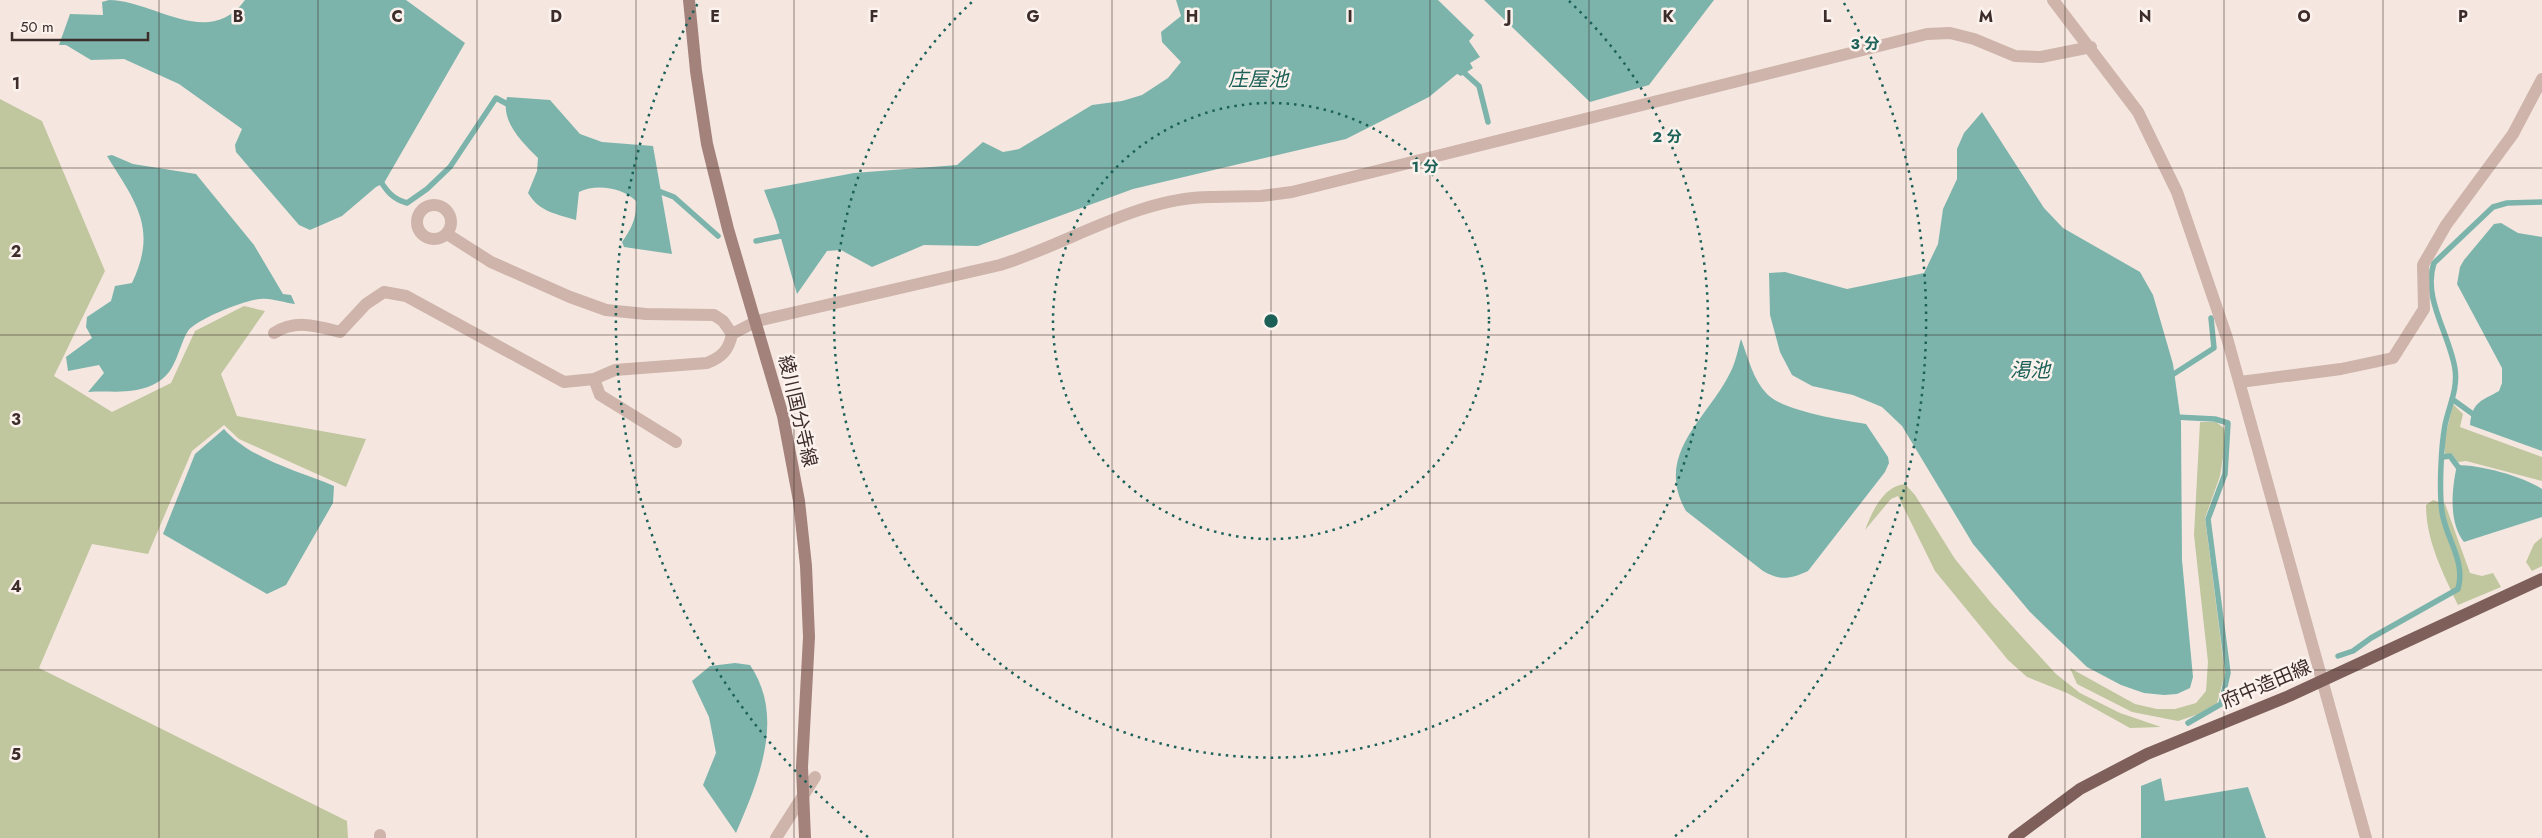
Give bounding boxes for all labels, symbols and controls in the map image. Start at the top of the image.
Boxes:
text: B [233,5,243,28]
text: C [391,5,403,28]
text: D [550,5,562,28]
text: E [710,5,720,28]
text: F [870,5,878,28]
text: G [1026,5,1040,28]
text: H [1186,5,1198,28]
text: I [1347,5,1353,28]
text: J [1503,5,1512,28]
text: K [1662,5,1674,28]
text: L [1823,5,1832,28]
text: M [1979,5,1993,28]
text: N [2139,5,2151,28]
text: O [2297,5,2311,28]
text: P [2458,5,2468,28]
scale bar [12,10,149,42]
text: 50 m [20,16,54,38]
text: 3 分 [1851,33,1879,55]
water label: 庄屋池 [1228,65,1290,94]
text: 1 [12,72,20,95]
text: 2 分 [1652,126,1682,148]
text: 1 分 [1411,156,1439,178]
text: 2 [11,240,21,263]
centre of rings [1262,312,1280,330]
street label: 綾川国分寺線 [772,352,824,470]
water label: 渇池 [2010,356,2052,385]
text: 3 [11,408,21,431]
text: 4 [10,575,22,598]
street label: 府中造田線 [2217,653,2315,715]
text: 5 [11,743,21,766]

